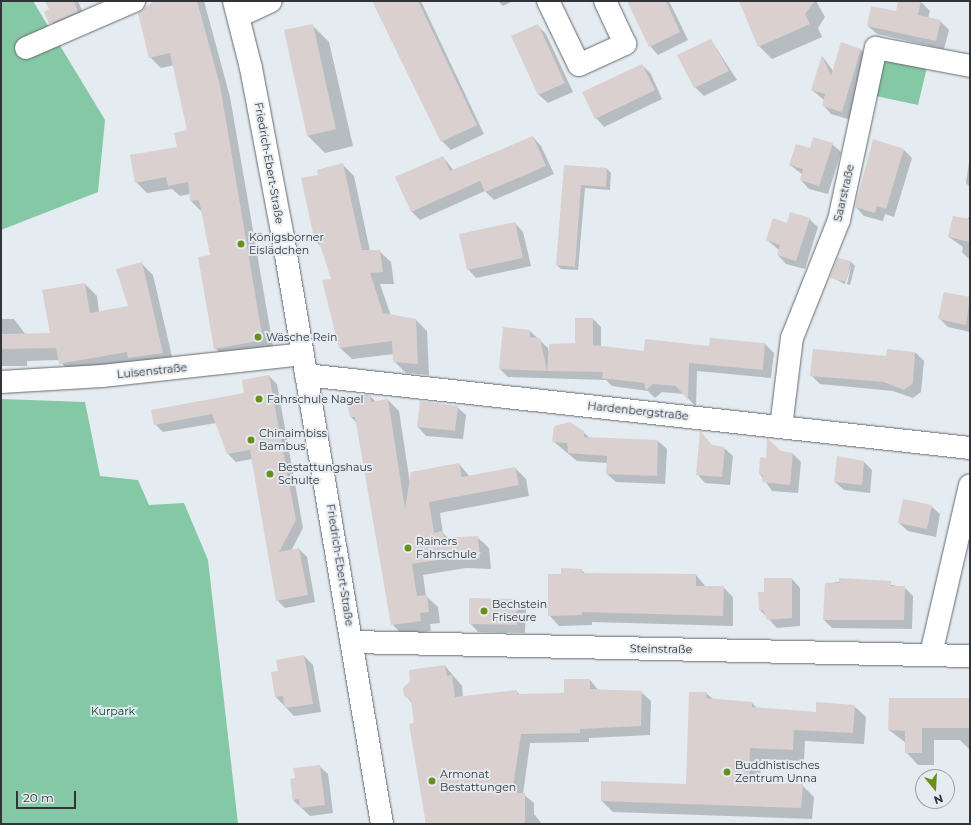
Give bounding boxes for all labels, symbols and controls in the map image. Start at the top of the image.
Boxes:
street label: Friedrich-Ebert-Straße [252,101,286,225]
street label: Saarstraße [831,163,857,223]
place label: Königsborner Eislädchen [249,231,324,257]
marker: Königsborner Eislädchen [236,239,246,249]
place label: Wäsche Rein [266,330,338,344]
marker: Wäsche Rein [253,332,263,342]
street label: Luisenstraße [116,361,188,381]
place label: Fahrschule Nagel [267,392,363,406]
marker: Fahrschule Nagel [254,394,264,404]
street label: Hardenbergstraße [587,399,689,423]
place label: Chinaimbiss Bambus [259,427,327,453]
marker: Chinaimbiss Bambus [246,435,256,445]
place label: Bestattungshaus Schulte [278,461,372,487]
marker: Bestattungshaus Schulte [265,469,275,479]
street label: Friedrich-Ebert-Straße [324,503,356,627]
place label: Rainers Fahrschule [416,535,477,561]
marker: Rainers Fahrschule [403,543,413,553]
place label: Bechstein Friseure [492,598,547,624]
marker: Bechstein Friseure [479,606,489,616]
street label: Steinstraße [630,642,692,656]
park label: Kurpark [91,704,135,718]
place label: Buddhistisches Zentrum Unna [735,759,820,785]
marker: Buddhistisches Zentrum Unna [722,767,732,777]
place label: Armonat Bestattungen [440,768,516,794]
north arrow [915,769,955,809]
marker: Armonat Bestattungen [427,776,437,786]
scale bar [18,783,78,809]
text: 20 m [23,790,54,805]
text: N [932,791,945,807]

